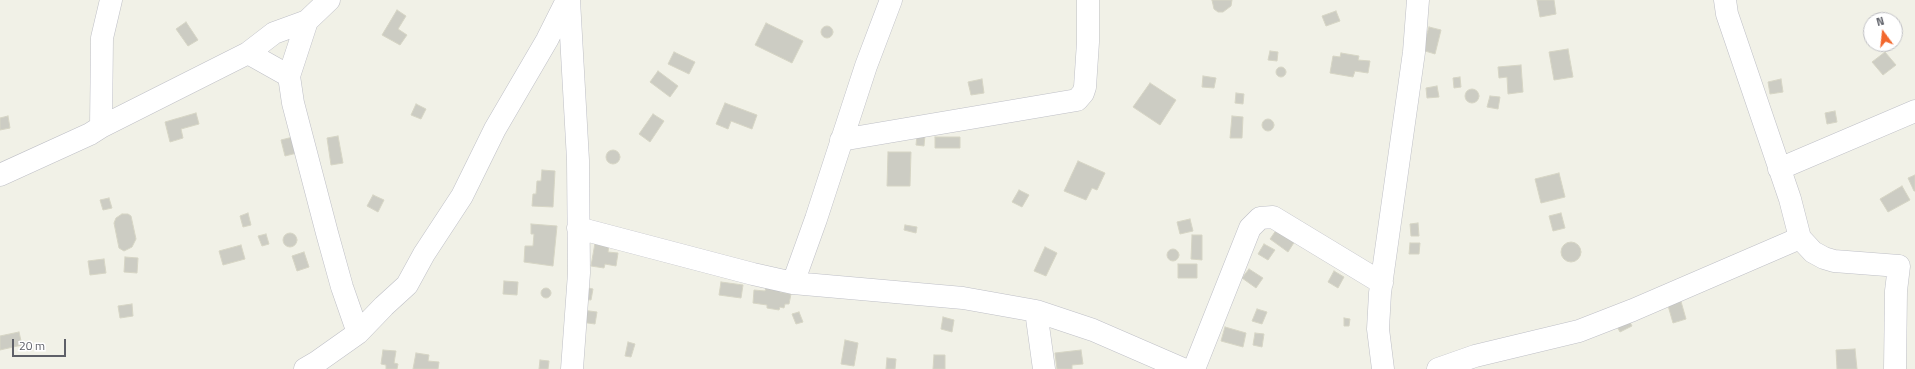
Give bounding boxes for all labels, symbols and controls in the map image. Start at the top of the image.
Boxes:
north arrow [1863,12,1903,52]
text: N [1874,13,1886,30]
scale bar [14,331,68,357]
text: 20 m [19,336,45,355]

